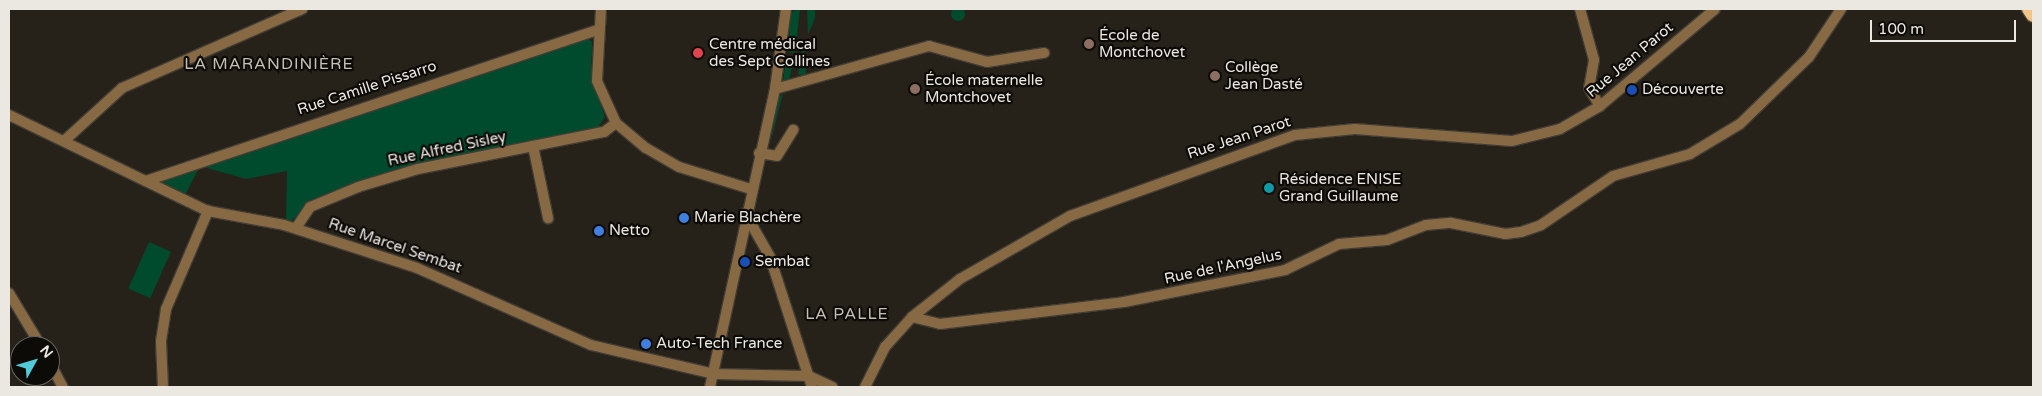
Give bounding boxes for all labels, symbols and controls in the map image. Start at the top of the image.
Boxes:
scale bar [1872,10,2018,42]
street label: Rue Jean Parot [1583,19,1677,101]
text: 100 m [1878,20,1924,38]
place label: École de Montchovet [1099,26,1185,61]
place label: Centre médical des Sept Collines [709,35,830,70]
marker: École de Montchovet [1083,38,1095,50]
marker: Centre médical des Sept Collines [691,46,705,60]
district label: LA MARANDINIÈRE [182,54,356,74]
street label: Rue Camille Pissarro [295,57,439,119]
place label: Collège Jean Dasté [1225,58,1303,93]
marker: Collège Jean Dasté [1209,70,1221,82]
place label: École maternelle Montchovet [925,71,1043,106]
place label: Découverte [1642,81,1724,99]
marker: École maternelle Montchovet [909,83,921,95]
marker: Découverte [1626,84,1638,96]
street label: Rue Jean Parot [1185,113,1293,163]
street label: Rue Alfred Sisley [386,128,508,170]
place label: Résidence ENISE Grand Guillaume [1279,170,1401,205]
marker: Résidence ENISE Grand Guillaume [1263,182,1275,194]
place label: Marie Blachère [694,209,801,227]
marker: Marie Blachère [678,212,690,224]
street label: Rue Marcel Sembat [326,215,464,277]
place label: Netto [609,222,650,240]
marker: Netto [593,225,605,237]
street label: Rue de l'Angelus [1163,246,1283,288]
place label: Sembat [755,253,810,271]
marker: Sembat [739,256,751,268]
district label: LA PALLE [804,304,890,324]
place label: Auto-Tech France [656,335,782,353]
north arrow [10,336,60,386]
marker: Auto-Tech France [640,338,652,350]
text: N [36,342,56,362]

